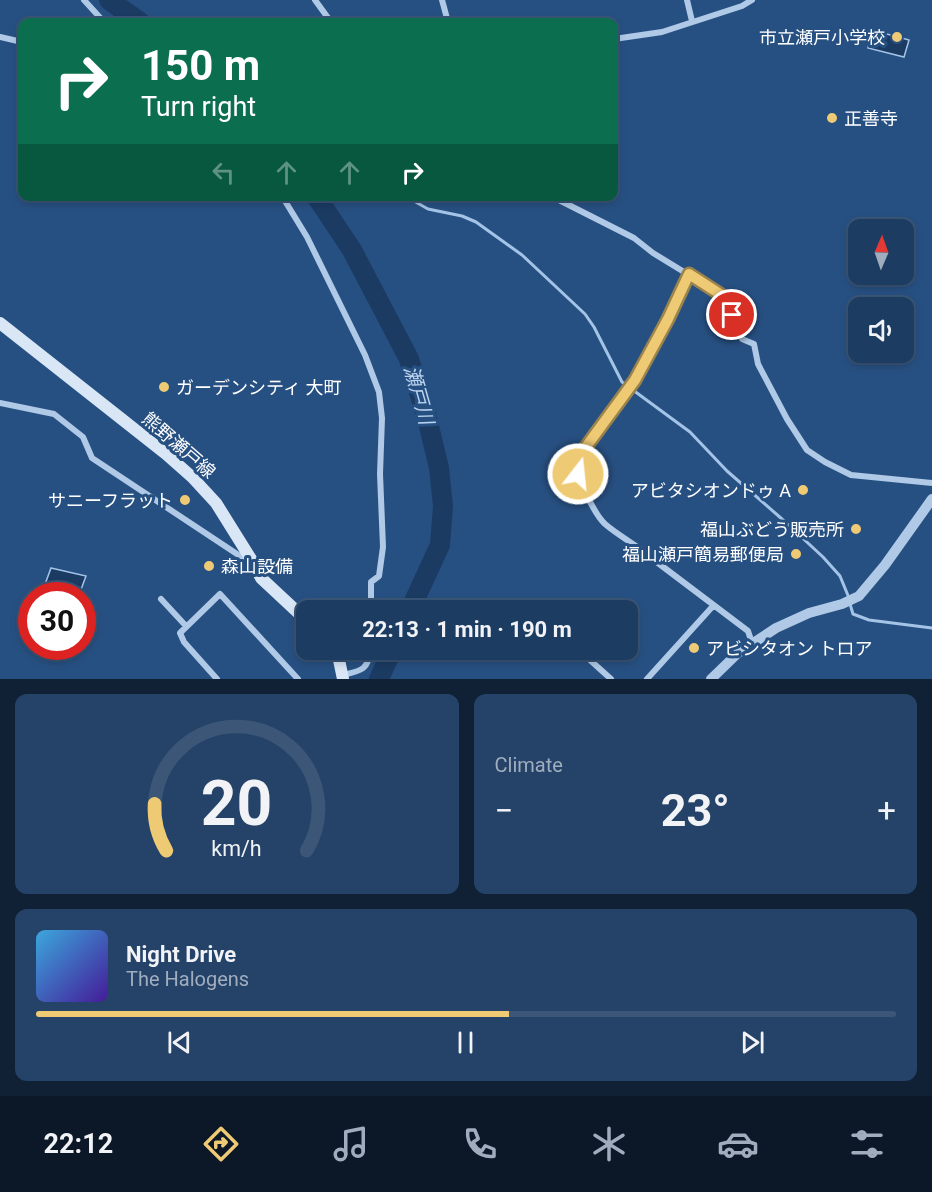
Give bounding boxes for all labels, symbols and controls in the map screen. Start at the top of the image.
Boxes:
place label: 市立瀬戸小学校 [759,27,885,48]
marker: 市立瀬戸小学校 [890,30,904,44]
text: 150 m [141,41,260,90]
icon: right [42,42,120,120]
text: Turn right [141,91,256,123]
place label: 正善寺 [844,108,898,129]
marker: 正善寺 [825,111,839,125]
icon: left [207,156,240,189]
icon: ahead [270,156,303,189]
icon: ahead [333,156,366,189]
icon: right [396,156,429,189]
north arrow [848,219,914,285]
map controls [848,219,914,363]
pin [706,289,757,340]
button: sound [848,297,914,363]
icon: arrive [715,298,748,331]
water label: 瀬戸川 [399,363,439,429]
place label: ガーデンシティ 大町 [176,377,341,398]
marker: ガーデンシティ 大町 [157,380,171,394]
street label: 熊野瀬戸線 [138,408,220,482]
position arrow [546,442,610,506]
place label: アビタシオンドゥ A [631,480,791,501]
marker: アビタシオンドゥ A [796,483,810,497]
place label: サニーフラット [48,490,173,511]
marker: サニーフラット [178,493,192,507]
place label: 福山ぶどう販売所 [700,519,844,540]
marker: 福山ぶどう販売所 [849,522,863,536]
place label: 福山瀬戸簡易郵便局 [622,544,784,565]
marker: 福山瀬戸簡易郵便局 [789,547,803,561]
place label: 森山設備 [221,556,293,577]
marker: 森山設備 [202,559,216,573]
speed limit sign: 30 [18,582,96,660]
text: 22:13 · 1 min · 190 m [362,617,572,642]
place label: アビシタオン トロア [706,638,872,659]
marker: アビシタオン トロア [687,641,701,655]
text: Climate [495,753,563,777]
text: 20 [201,767,273,840]
text: 23° [661,784,730,837]
text: − [495,791,513,830]
text: + [877,791,896,830]
text: km/h [212,836,262,861]
text: Night Drive [126,942,236,967]
text: The Halogens [126,967,249,991]
icon: previous [163,1026,196,1059]
icon: pause [449,1026,482,1059]
icon: next [736,1026,769,1059]
icon: directions [200,1123,242,1165]
icon: music [330,1123,372,1165]
icon: phone [459,1123,501,1165]
icon: climate [588,1123,630,1165]
icon: car [717,1123,759,1165]
icon: filters [846,1123,888,1165]
text: 22:12 [44,1128,113,1160]

